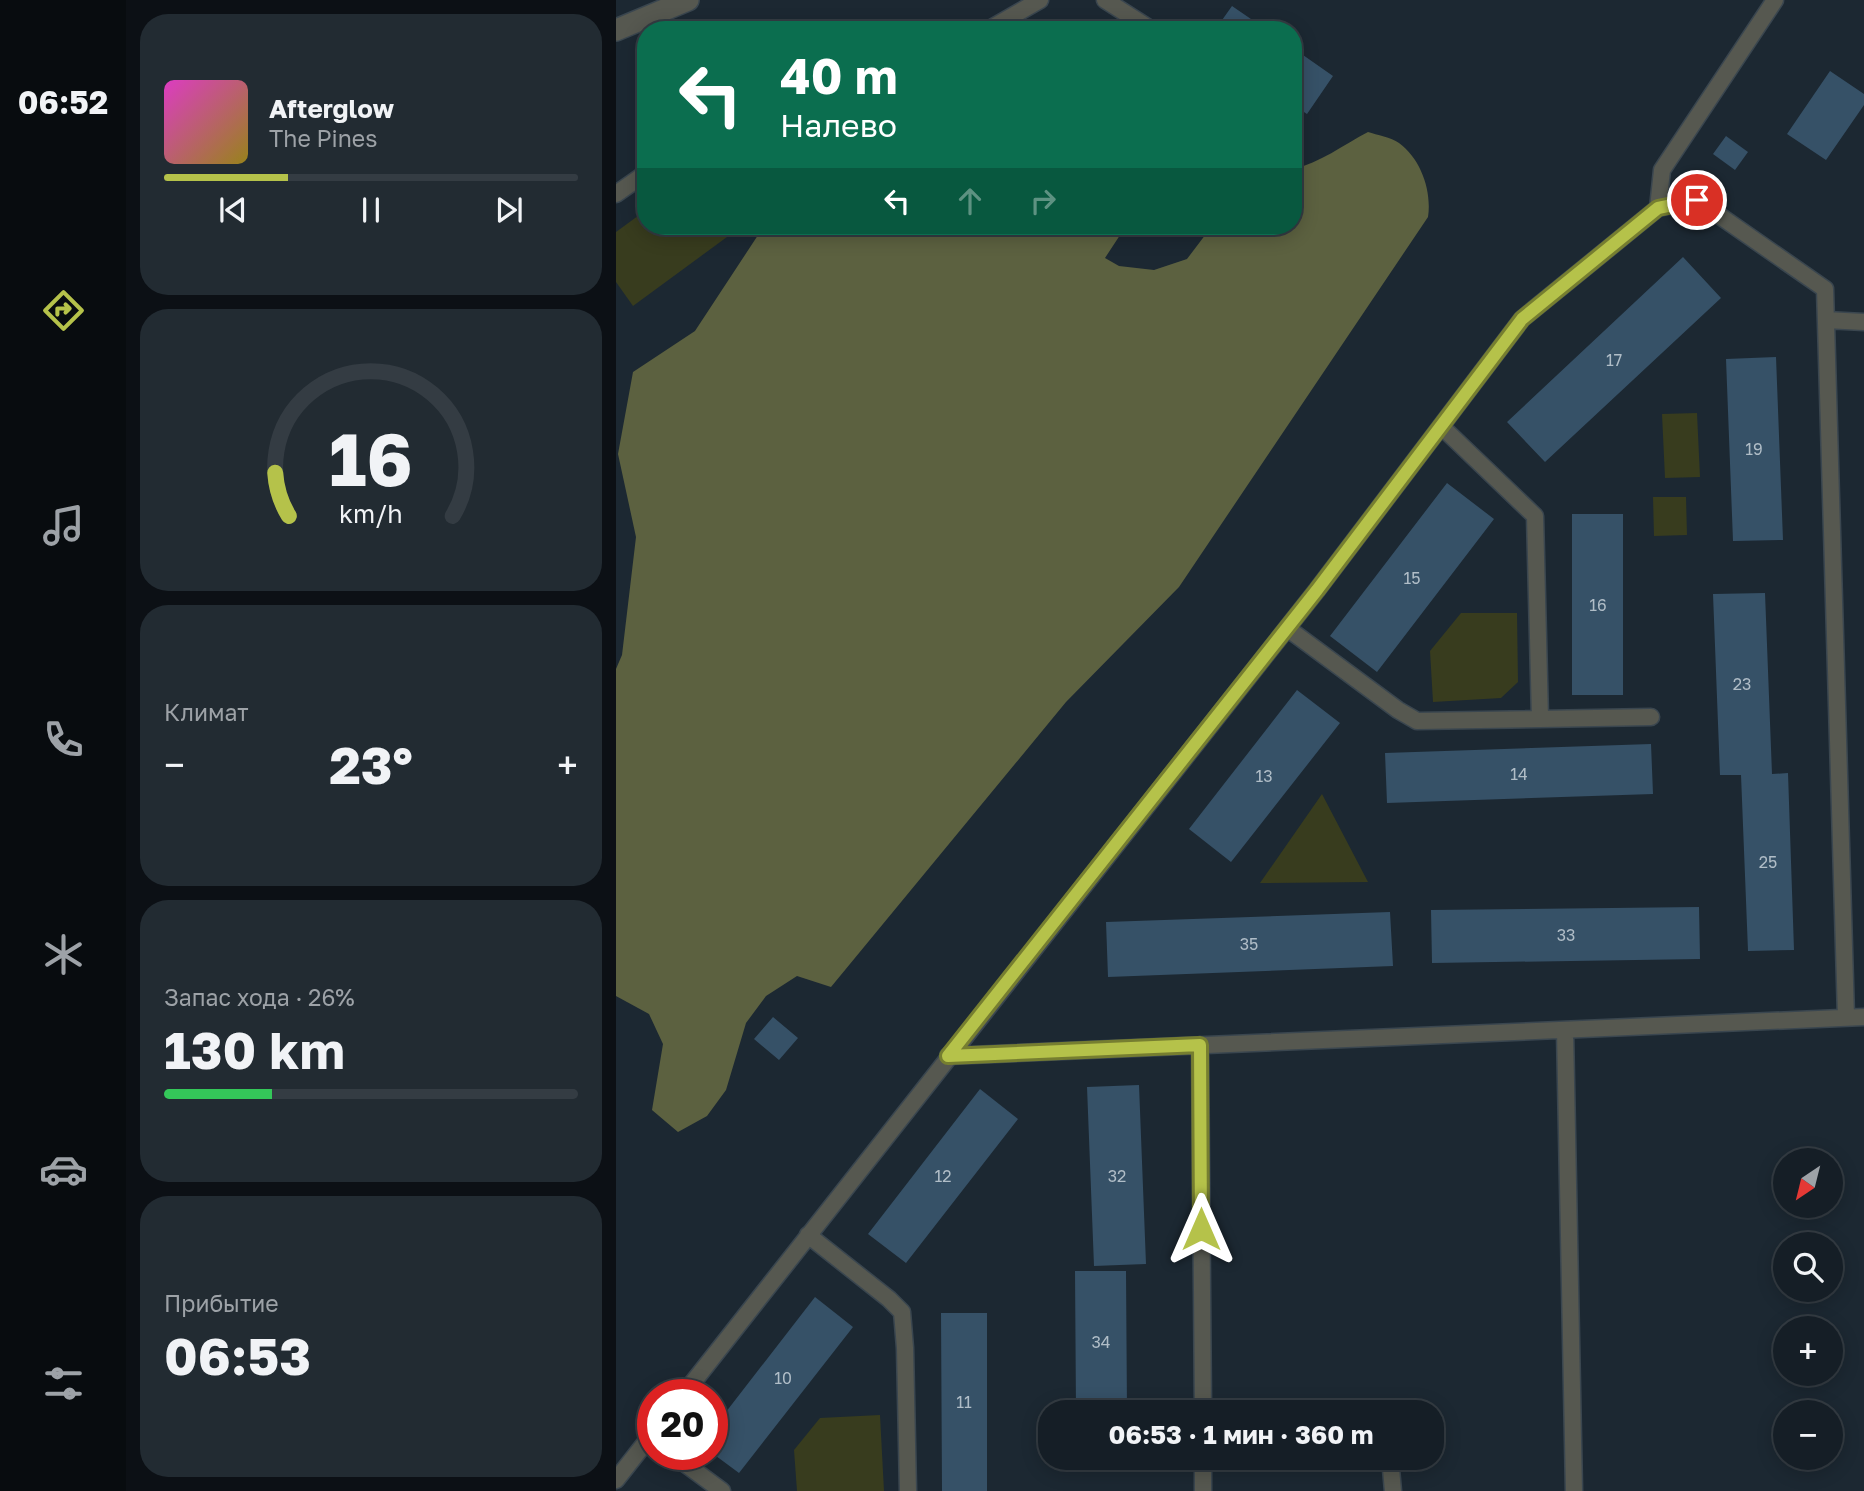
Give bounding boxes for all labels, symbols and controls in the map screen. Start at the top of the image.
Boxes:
text: 40 m [780,46,898,105]
icon: left [665,49,756,140]
text: 06:52 [18,83,108,121]
text: Afterglow [269,93,394,124]
text: Налево [780,106,897,144]
text: The Pines [269,124,377,152]
pin [1667,170,1727,230]
icon: arrive [1678,181,1716,219]
icon: left [878,182,916,220]
icon: ahead [951,182,989,220]
icon: right [1024,182,1062,220]
icon: previous [214,191,252,229]
icon: pause [352,191,390,229]
icon: next [490,191,528,229]
icon: directions [39,286,88,335]
house number: 17 [1606,350,1622,370]
text: 16 [329,416,413,503]
house number: 19 [1745,439,1763,459]
text: km/h [339,498,403,529]
icon: music [39,501,88,550]
house number: 15 [1403,568,1421,588]
house number: 16 [1589,595,1607,615]
house number: 23 [1733,674,1751,694]
text: Климат [164,698,249,726]
icon: phone [39,715,88,764]
text: 23° [329,733,413,795]
text: − [164,742,185,787]
text: + [557,742,578,787]
house number: 14 [1510,764,1528,784]
house number: 13 [1255,766,1273,786]
house number: 25 [1759,852,1777,872]
house number: 33 [1557,925,1575,945]
icon: climate [39,930,88,979]
house number: 35 [1240,934,1258,954]
text: Запас хода · 26% [164,983,355,1011]
text: 130 km [164,1018,345,1080]
icon: car [39,1145,88,1194]
north arrow [1773,1148,1843,1218]
map controls [1773,1148,1843,1470]
house number: 12 [934,1166,952,1186]
house number: 32 [1108,1166,1126,1186]
position arrow [1164,1192,1238,1266]
button: search [1773,1232,1843,1302]
text: Прибытие [164,1289,279,1317]
button: + [1773,1316,1843,1386]
text: 06:53 [164,1324,311,1386]
house number: 34 [1091,1332,1111,1352]
icon: filters [39,1359,88,1408]
house number: 10 [774,1368,792,1388]
speed limit sign: 20 [637,1379,728,1470]
house number: 11 [956,1392,972,1412]
button: − [1773,1400,1843,1470]
text: 06:53 · 1 мин · 360 m [1109,1419,1373,1450]

